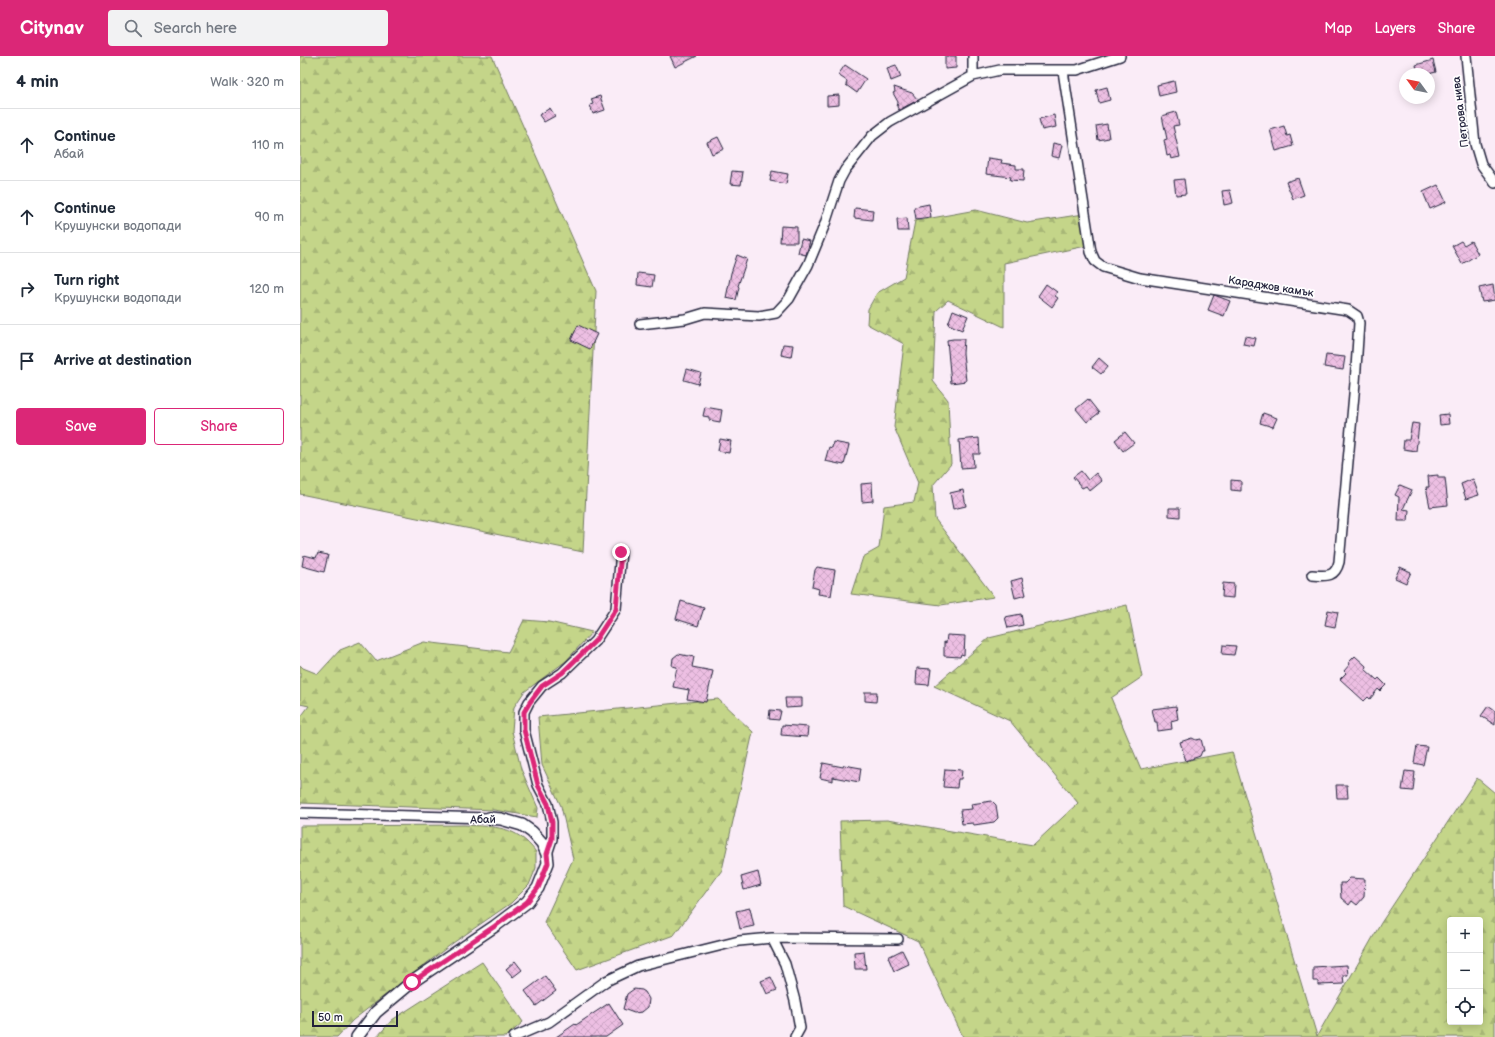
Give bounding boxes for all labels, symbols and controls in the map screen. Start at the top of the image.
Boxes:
search box [108,10,388,46]
text: Citynav [20,17,84,40]
icon: search [122,17,144,39]
text: Search here [154,19,237,38]
text: Map [1324,20,1352,37]
text: Layers [1374,20,1416,37]
text: Share [1438,20,1475,37]
north arrow [1399,68,1435,104]
text: 4 min [16,72,59,92]
text: Walk · 320 m [210,74,284,90]
street label: Петрова нива [1450,75,1471,148]
text: Continue [54,127,116,146]
icon: ahead [16,134,38,156]
text: 110 m [252,137,284,153]
text: Абай [54,146,84,162]
text: Continue [54,199,116,218]
icon: ahead [16,206,38,228]
text: 90 m [255,209,284,225]
text: Крушунски водопади [54,218,181,234]
text: Turn right [54,271,119,290]
street label: Караджов камък [1227,273,1315,300]
icon: right [16,278,38,300]
text: 120 m [249,281,284,297]
text: Крушунски водопади [54,290,181,306]
icon: arrive [16,350,38,372]
text: Arrive at destination [54,351,192,370]
button: Save [16,408,146,445]
button: Share [154,408,284,445]
route end [612,543,630,561]
street label: Абай [469,813,496,826]
map controls [1447,917,1483,1025]
button: + [1447,917,1483,953]
button: − [1447,953,1483,989]
route start [403,973,421,991]
button: locate [1447,989,1483,1025]
scale bar [312,1009,398,1028]
text: 50 m [318,1011,343,1024]

